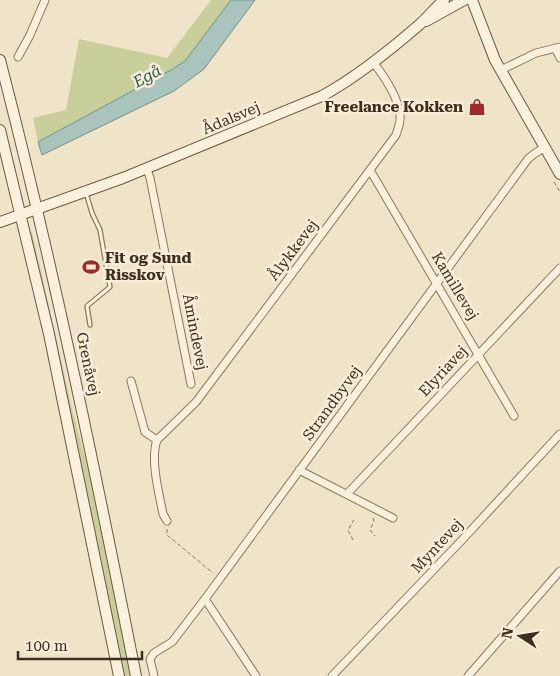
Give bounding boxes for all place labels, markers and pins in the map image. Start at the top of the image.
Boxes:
shop icon: Freelance Kokken [467,97,487,117]
place label: Freelance Kokken [325,98,463,116]
place label: Fit og Sund Risskov [105,249,191,284]
sports icon: Fit og Sund Risskov [81,257,101,277]

